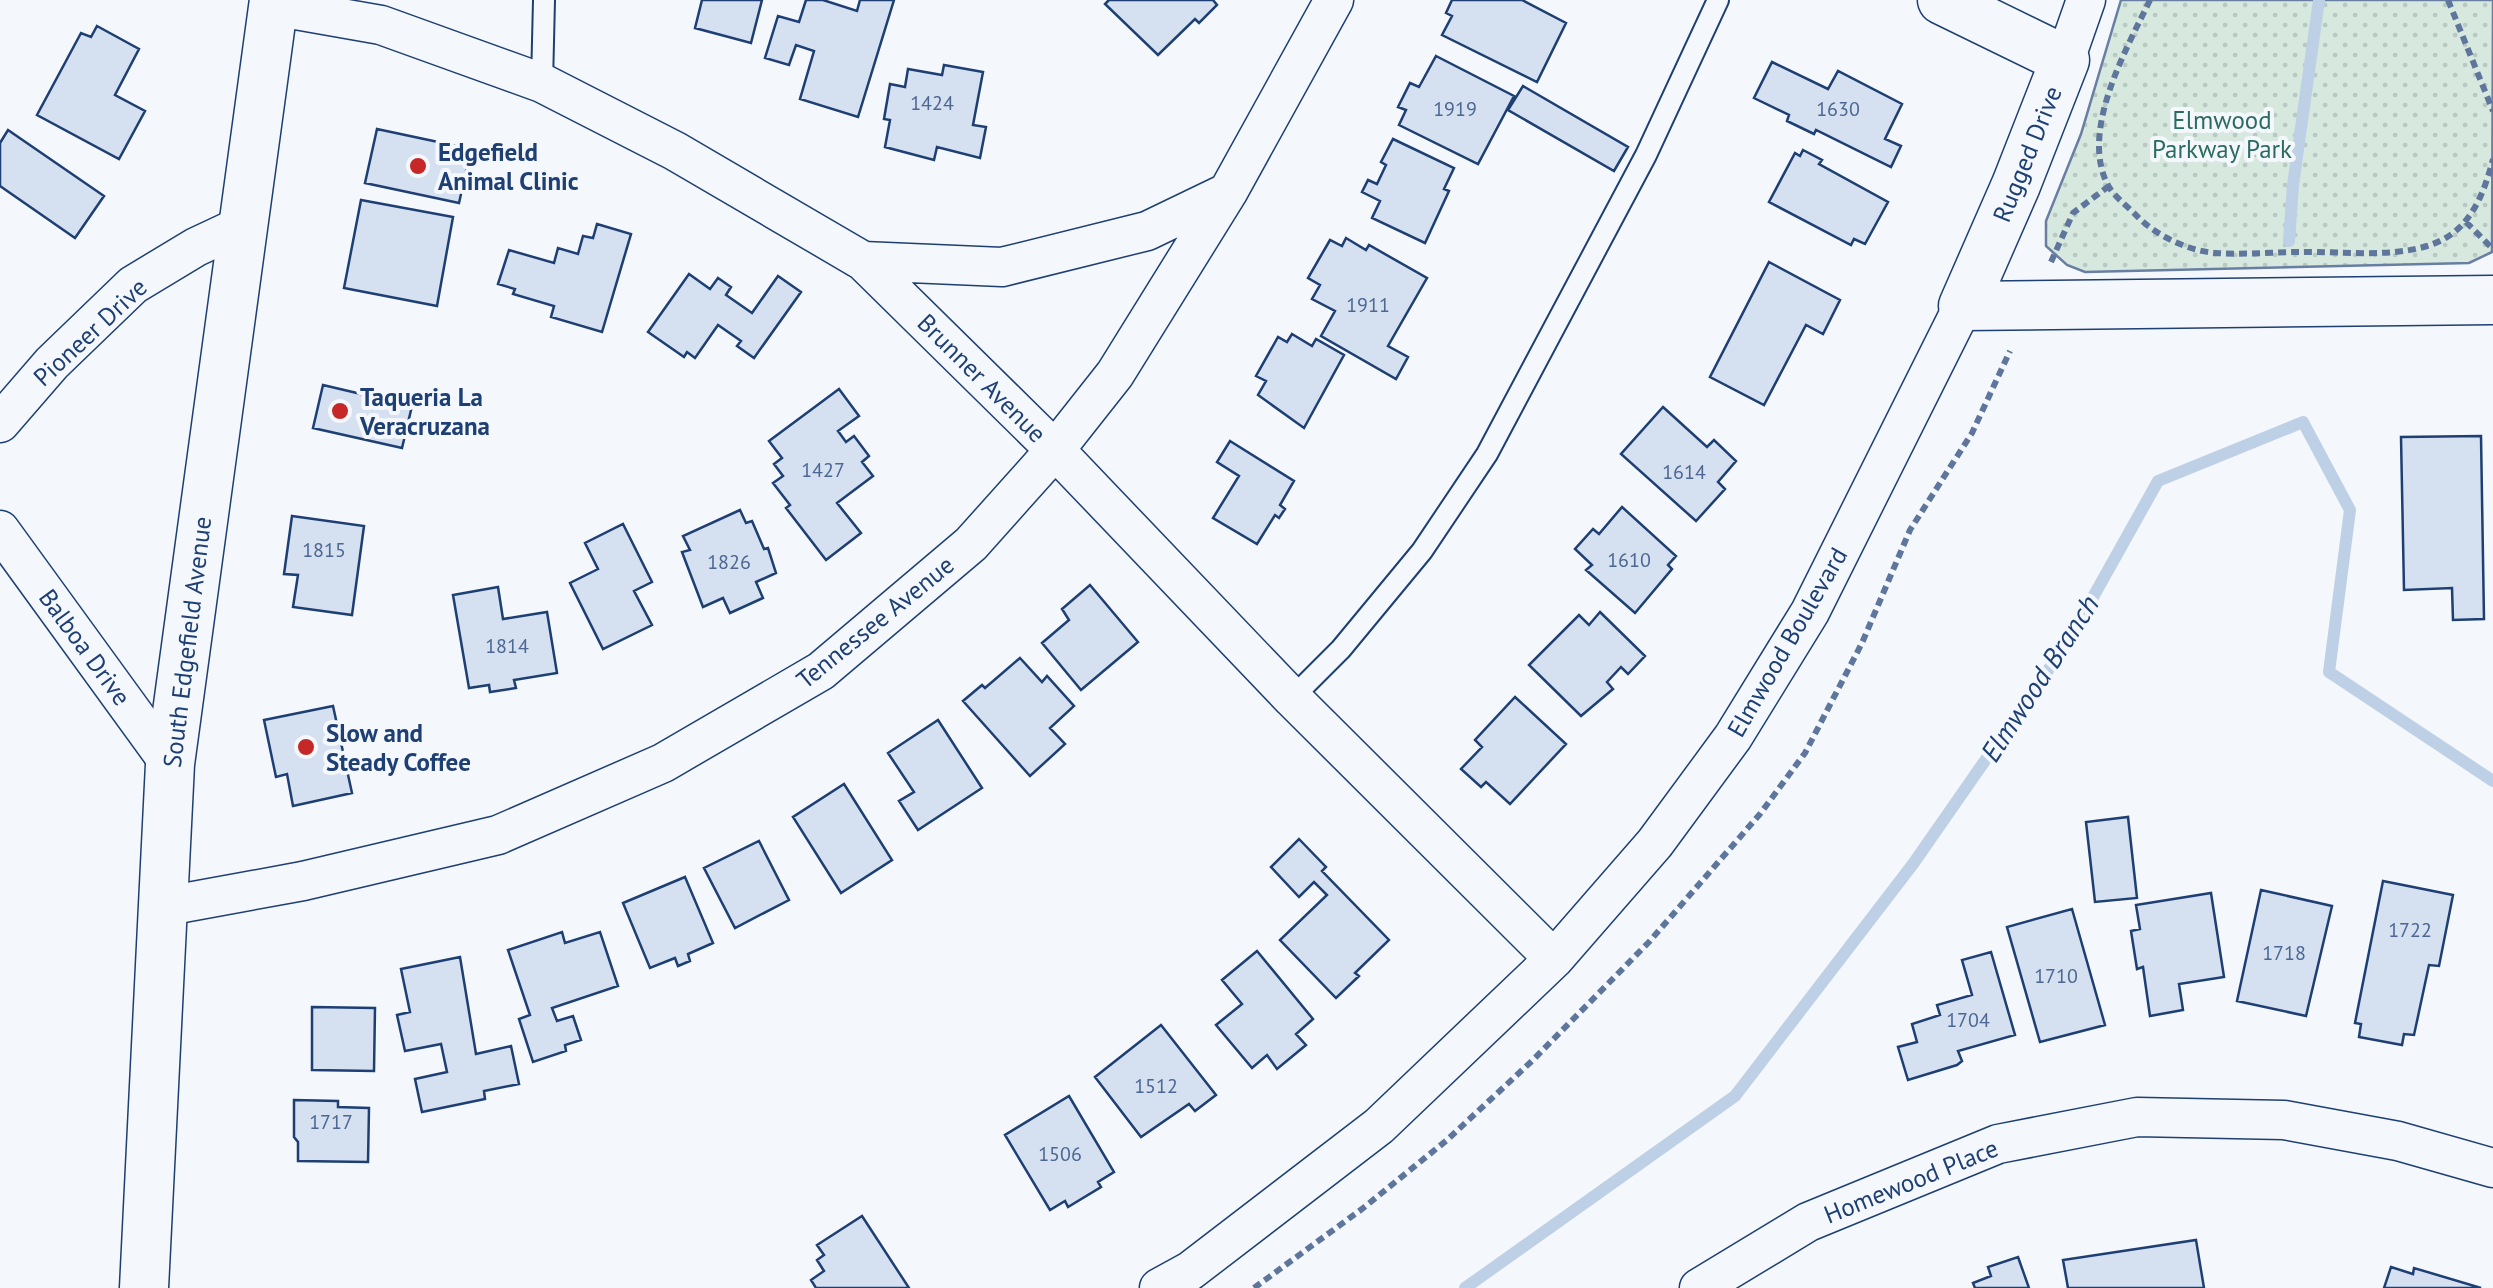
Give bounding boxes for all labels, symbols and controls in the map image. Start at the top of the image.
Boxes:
street label: Rugged Drive [1985,81,2069,227]
house number: 1424 [910,90,954,116]
house number: 1919 [1433,96,1477,122]
house number: 1630 [1816,96,1860,122]
park label: Elmwood Parkway Park [2152,104,2292,165]
place label: Edgefield Animal Clinic [438,136,579,197]
marker: Edgefield Animal Clinic [407,155,429,177]
street label: Pioneer Drive [26,271,154,393]
house number: 1911 [1346,292,1390,318]
street label: Brunner Avenue [911,307,1053,449]
place label: Taqueria La Veracruzana [359,381,490,442]
marker: Taqueria La Veracruzana [329,400,351,422]
house number: 1427 [801,457,845,483]
house number: 1614 [1662,459,1706,485]
street label: South Edgefield Avenue [156,515,218,769]
house number: 1815 [302,537,346,563]
street label: Elmwood Boulevard [1720,542,1854,742]
house number: 1610 [1607,547,1651,573]
house number: 1826 [707,549,751,575]
street label: Tennessee Avenue [790,549,960,695]
street label: Balboa Drive [32,582,138,712]
water label: Elmwood Branch [1971,588,2107,768]
house number: 1814 [485,633,529,659]
place label: Slow and Steady Coffee [326,717,471,778]
marker: Slow and Steady Coffee [295,736,317,758]
house number: 1722 [2388,917,2432,943]
house number: 1718 [2262,940,2306,966]
house number: 1710 [2034,963,2078,989]
house number: 1704 [1946,1007,1990,1033]
house number: 1512 [1134,1073,1178,1099]
house number: 1717 [309,1109,353,1135]
street label: Homewood Place [1819,1132,2003,1230]
house number: 1506 [1038,1141,1082,1167]

